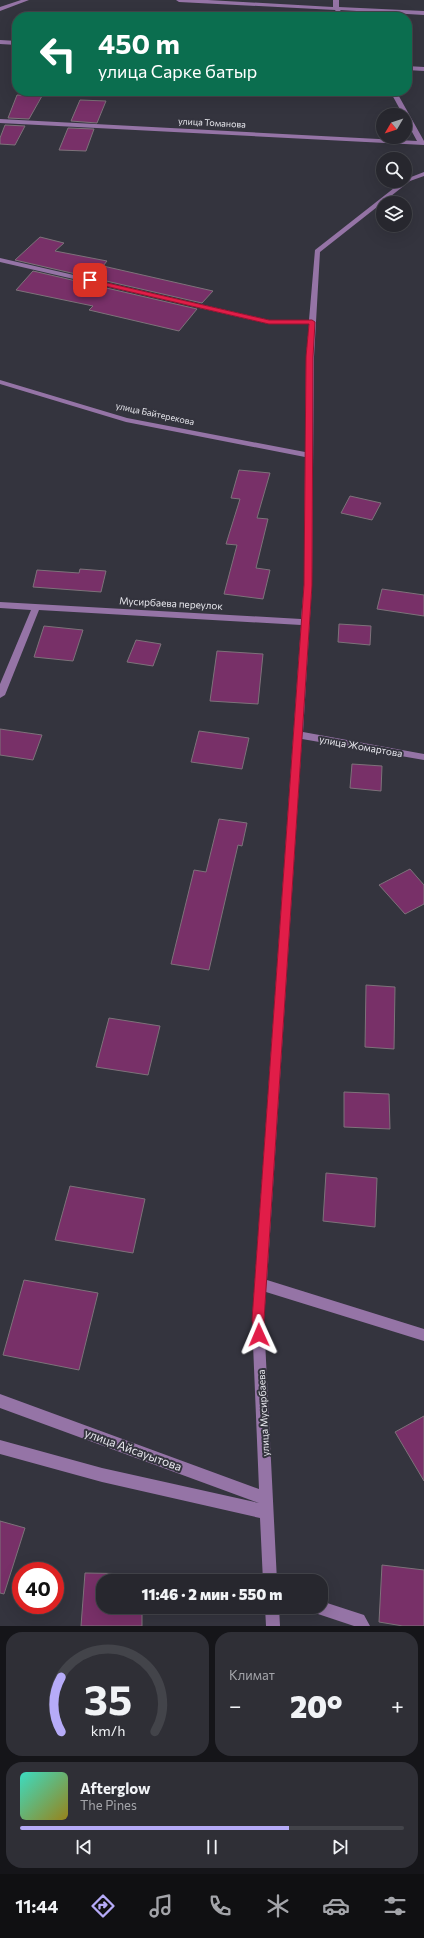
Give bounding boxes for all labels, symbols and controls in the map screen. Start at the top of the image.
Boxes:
text: 450 m [98,26,180,60]
icon: left [32,28,84,80]
text: улица Сарке батыр [98,60,257,82]
north arrow [376,108,412,144]
map controls [376,108,412,232]
street label: улица Томанова [178,115,246,130]
button: search [376,152,412,188]
button: layers [376,196,412,232]
pin [73,263,107,297]
icon: arrive [79,269,101,291]
street label: улица Байтерекова [115,400,196,427]
street label: Мусирбаева переулок [119,594,224,612]
street label: улица Жомартова [318,733,404,759]
position arrow [238,1314,280,1356]
street label: улица Мусирбаева [255,1369,271,1457]
street label: улица Айсауытова [83,1425,184,1473]
speed limit sign: 40 [12,1562,64,1614]
text: 11:46 · 2 мин · 550 m [142,1585,282,1603]
text: Климат [229,1667,275,1683]
text: 35 [83,1673,132,1724]
text: 20° [290,1687,343,1724]
text: − [229,1692,242,1719]
text: + [391,1692,404,1719]
text: km/h [90,1721,125,1739]
text: Afterglow [80,1779,150,1797]
text: The Pines [80,1797,137,1813]
icon: previous [73,1836,95,1858]
icon: pause [201,1836,223,1858]
icon: next [329,1836,351,1858]
icon: directions [89,1892,117,1920]
icon: music [147,1892,175,1920]
icon: phone [206,1892,234,1920]
icon: climate [264,1892,292,1920]
icon: car [322,1892,350,1920]
icon: filters [381,1892,409,1920]
text: 11:44 [15,1895,58,1917]

